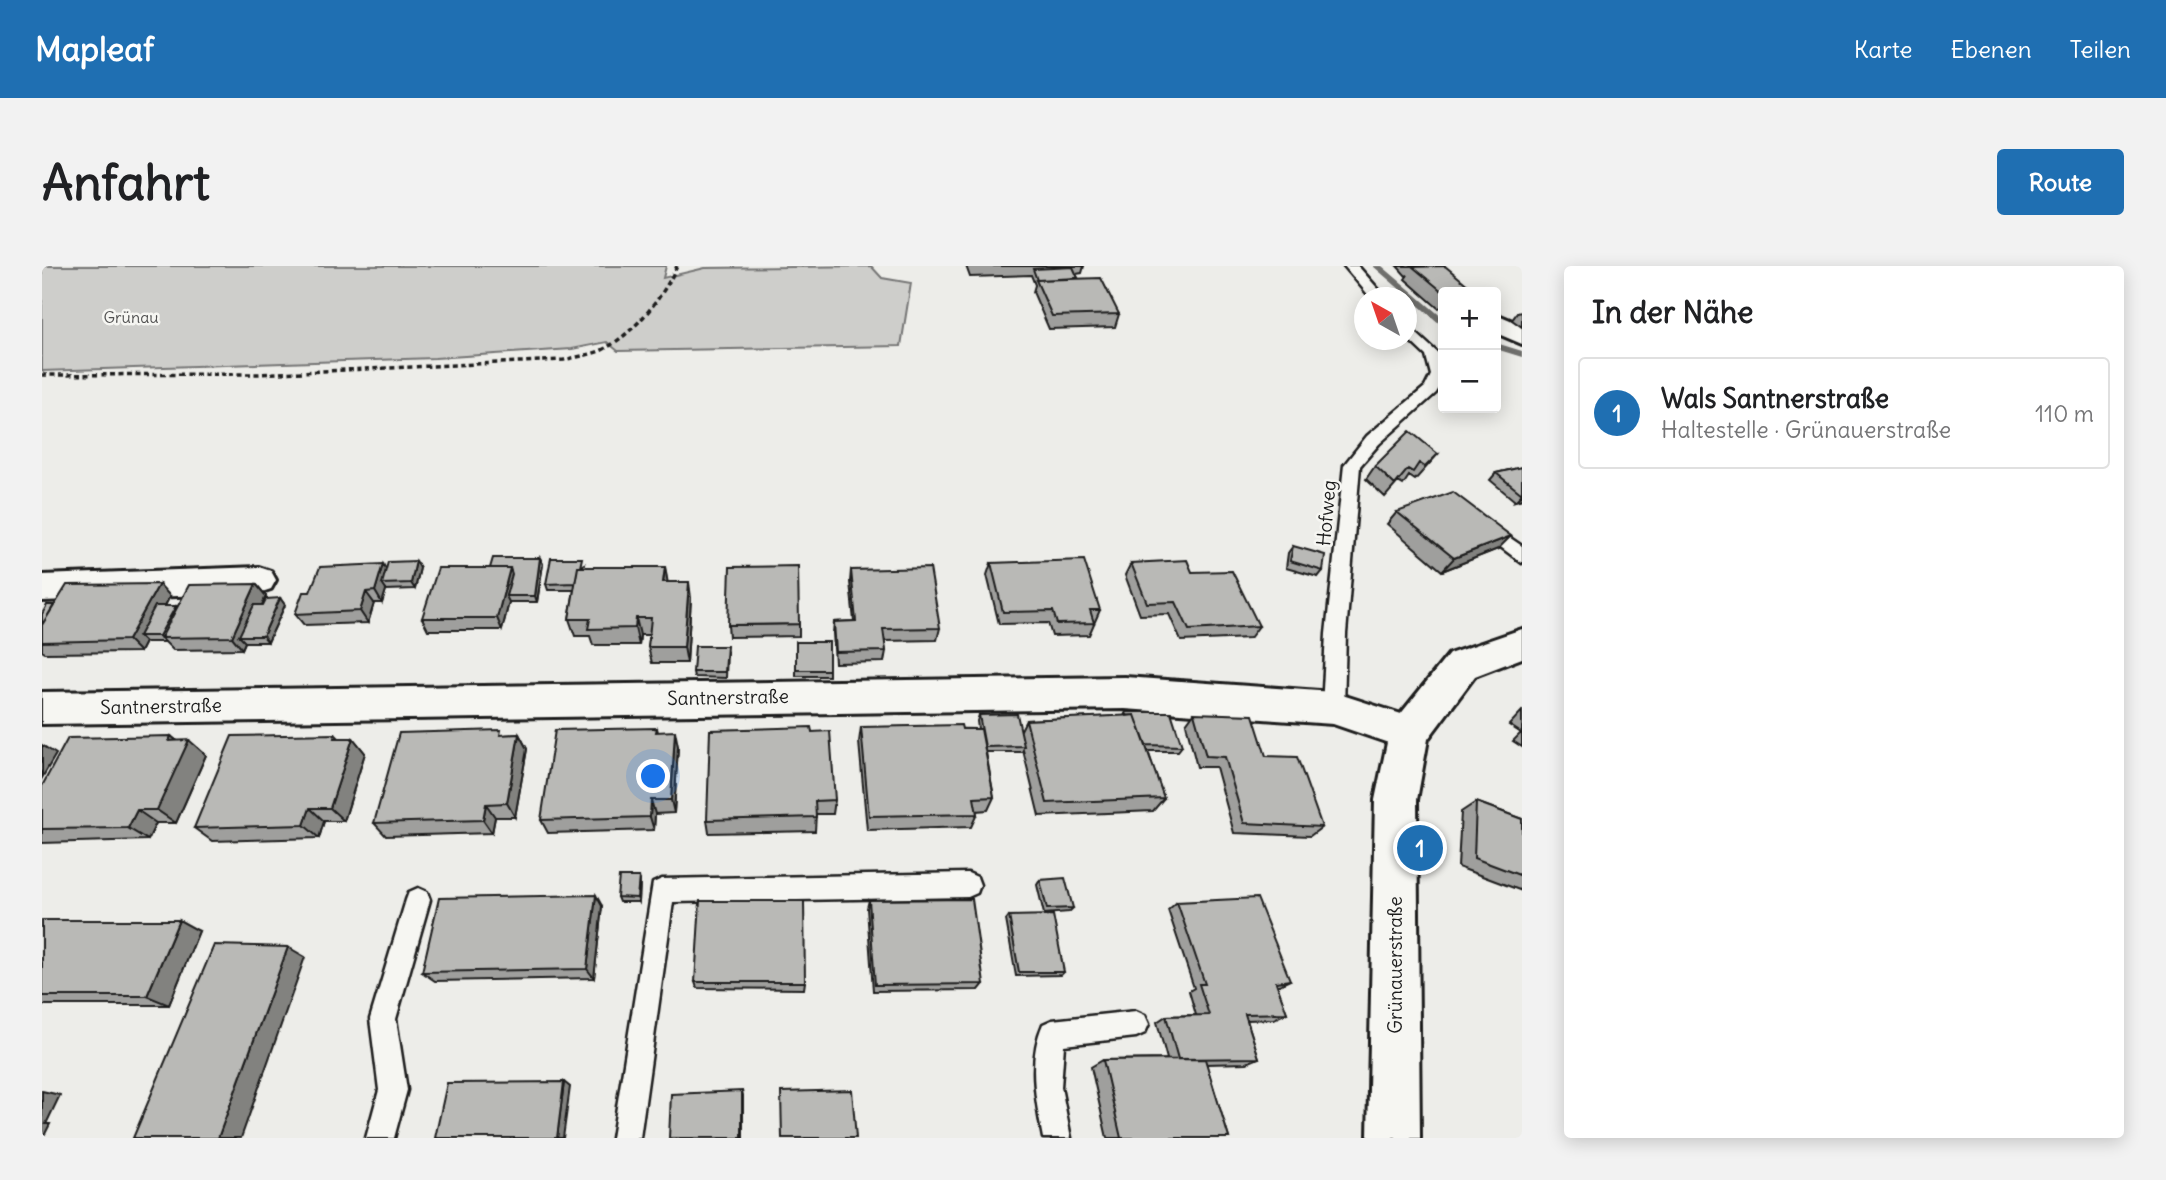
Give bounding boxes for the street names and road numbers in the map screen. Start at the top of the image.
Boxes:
street label: Hofweg [1311,479,1341,547]
street label: Santnerstraße [667,684,789,710]
street label: Santnerstraße [100,693,222,719]
street label: Grünauerstraße [1383,896,1407,1034]

